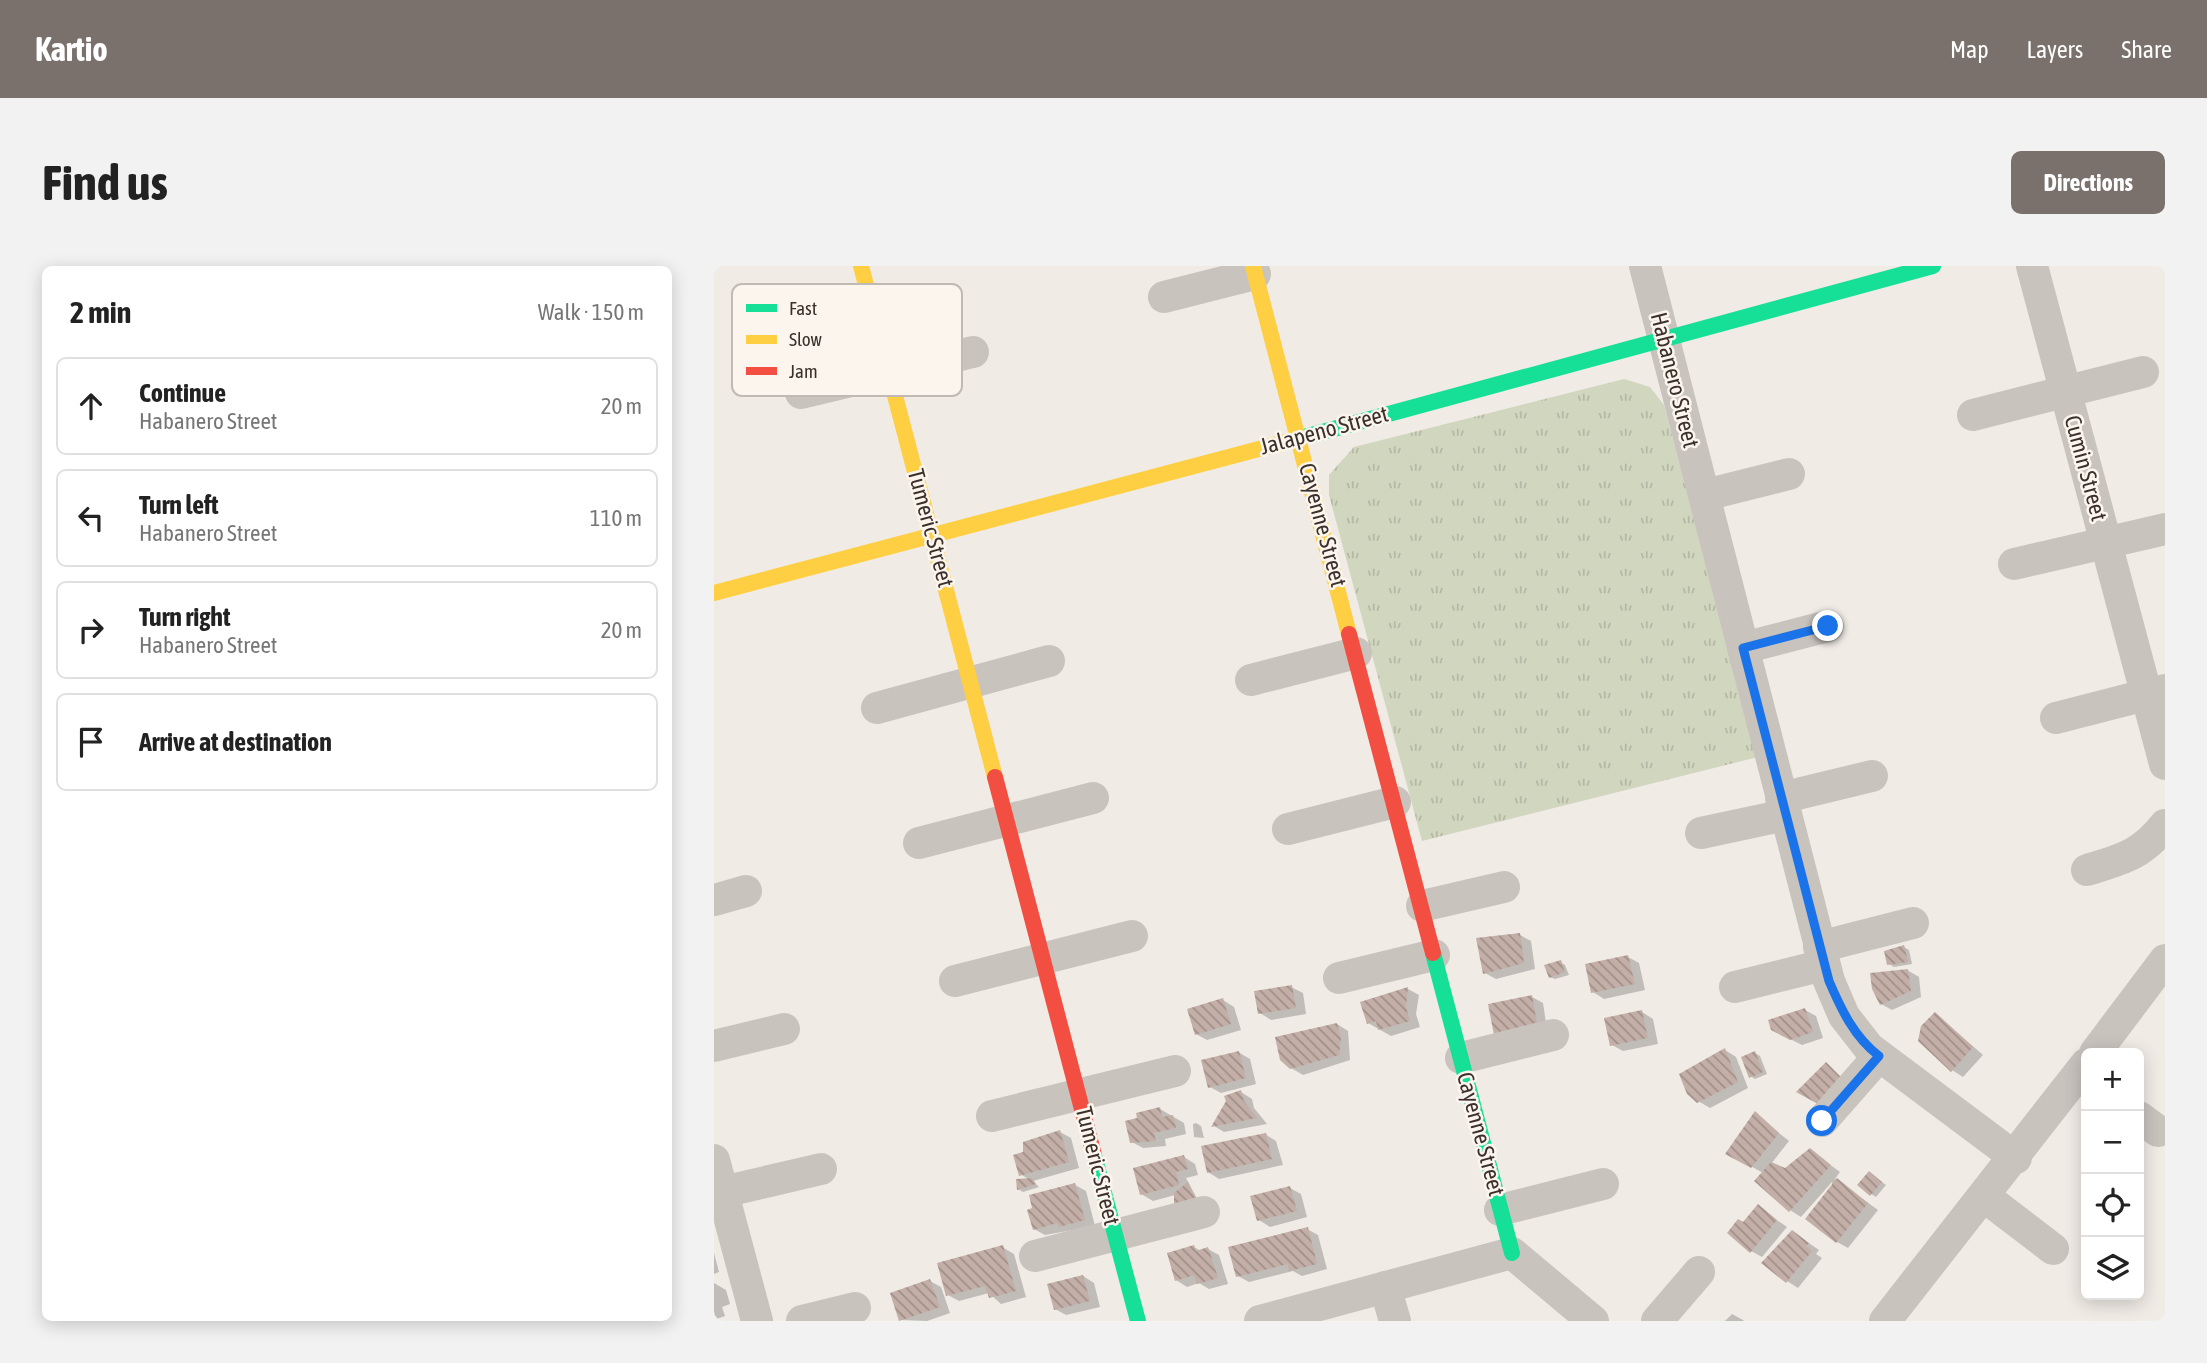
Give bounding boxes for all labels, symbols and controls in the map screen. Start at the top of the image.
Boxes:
text: Kartio [35,30,108,68]
text: Map [1950,36,1989,63]
text: Layers [2027,36,2083,63]
text: Share [2121,36,2172,63]
button: Directions [2011,151,2165,214]
text: Find us [42,154,168,210]
legend [732,284,962,396]
text: 2 min [70,295,131,329]
text: Fast [789,297,817,319]
text: Walk · 150 m [538,299,644,325]
street label: Habanero Street [1646,310,1704,450]
text: Slow [789,328,823,350]
text: Jam [789,360,818,382]
text: Continue [139,378,226,408]
icon: ahead [72,387,110,425]
text: 20 m [601,393,642,419]
street label: Jalapeno Street [1257,400,1391,460]
text: Habanero Street [139,408,277,434]
street label: Cumin Street [2059,412,2113,524]
street label: Cayenne Street [1294,460,1352,590]
street label: Tumeric Street [903,466,959,590]
text: Turn left [139,490,219,520]
icon: left [72,499,110,537]
text: 110 m [590,505,642,531]
text: Habanero Street [139,520,277,546]
text: Turn right [139,602,230,632]
route end [1812,610,1843,641]
icon: right [72,611,110,649]
text: 20 m [601,617,642,643]
text: Habanero Street [139,632,277,658]
icon: arrive [72,723,110,761]
text: Arrive at destination [139,727,332,757]
map controls [2081,1048,2144,1300]
button: + [2081,1048,2144,1111]
street label: Cayenne Street [1452,1069,1510,1199]
street label: Tumeric Street [1071,1104,1125,1228]
route start [1806,1105,1837,1136]
button: − [2081,1111,2144,1174]
button: locate [2081,1174,2144,1237]
button: layers [2081,1237,2144,1300]

